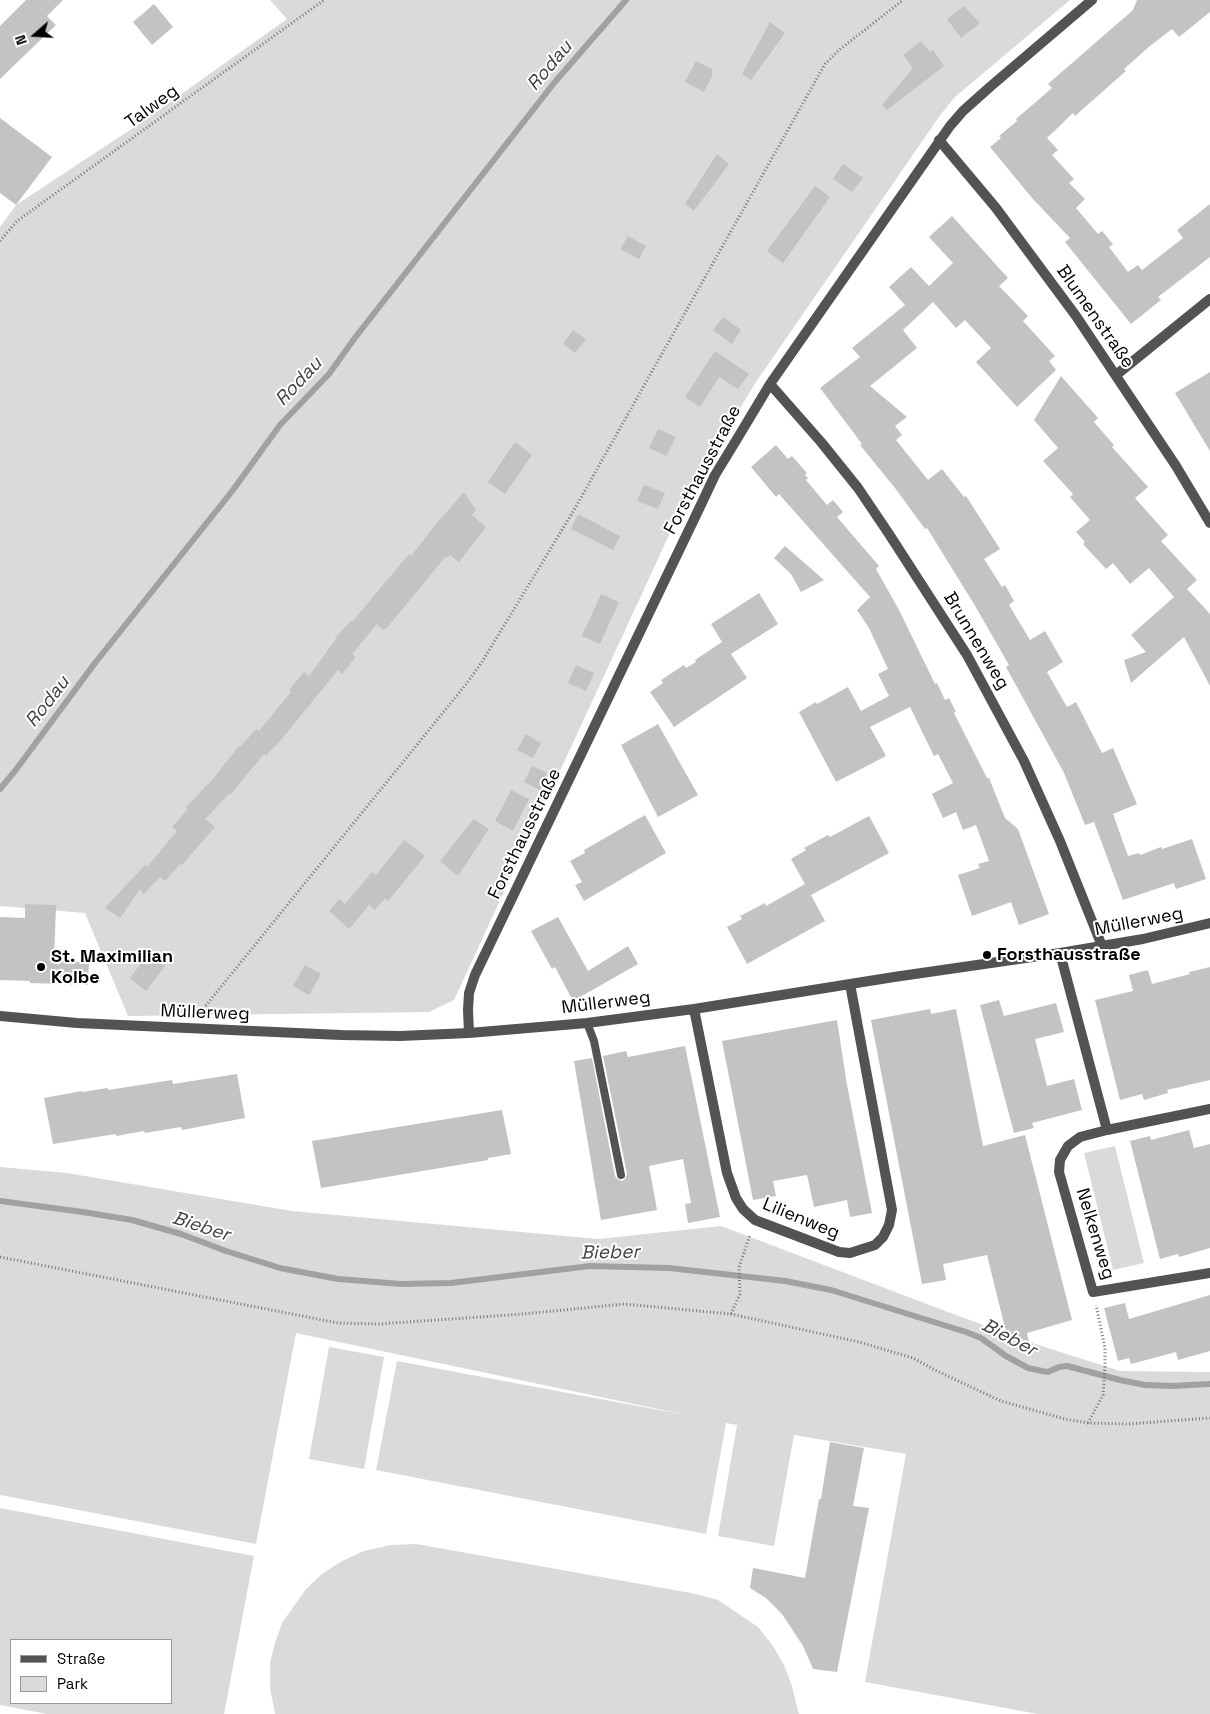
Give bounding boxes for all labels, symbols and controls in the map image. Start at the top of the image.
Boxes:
north arrow [10,10,60,60]
text: N [11,33,31,47]
water label: Rodau [523,36,577,96]
street label: Talweg [121,81,183,133]
street label: Blumenstraße [1051,261,1139,373]
water label: Rodau [271,353,327,411]
street label: Forsthausstraße [660,402,746,538]
street label: Brunnenweg [938,588,1014,694]
water label: Rodau [21,672,75,732]
street label: Forsthausstraße [484,765,566,903]
street label: Müllerweg [1093,903,1185,941]
place label: Forsthausstraße [997,944,1141,966]
place label: St. Maximilian Kolbe [51,946,173,989]
marker: Forsthausstraße [981,949,993,961]
marker: St. Maximilian Kolbe [35,961,47,973]
street label: Müllerweg [560,987,652,1019]
street label: Müllerweg [160,1001,250,1025]
street label: Nelkenweg [1071,1186,1119,1282]
street label: Lilienweg [759,1194,843,1244]
water label: Bieber [169,1207,233,1247]
water label: Bieber [580,1241,640,1265]
water label: Bieber [978,1314,1040,1362]
legend [10,1639,172,1704]
text: Straße [57,1649,105,1668]
text: Park [57,1674,88,1693]

